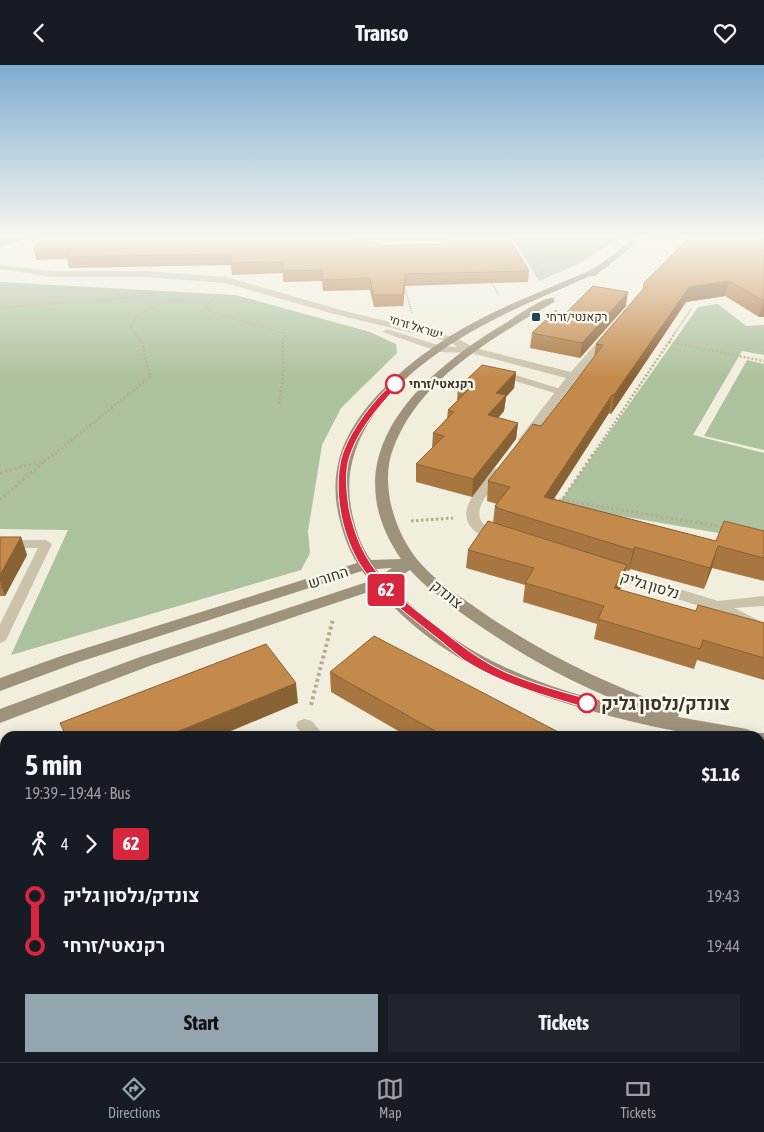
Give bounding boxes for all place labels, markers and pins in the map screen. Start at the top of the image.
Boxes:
place label: רקאנטי/זרחי [546,310,608,324]
marker: רקאנטי/זרחי [530,311,542,323]
marker: רקנאטי/זרחי [385,374,405,394]
place label: רקנאטי/זרחי [409,377,474,391]
marker: צונדק/נלסון גליק [577,693,597,713]
place label: צונדק/נלסון גליק [601,693,731,714]

